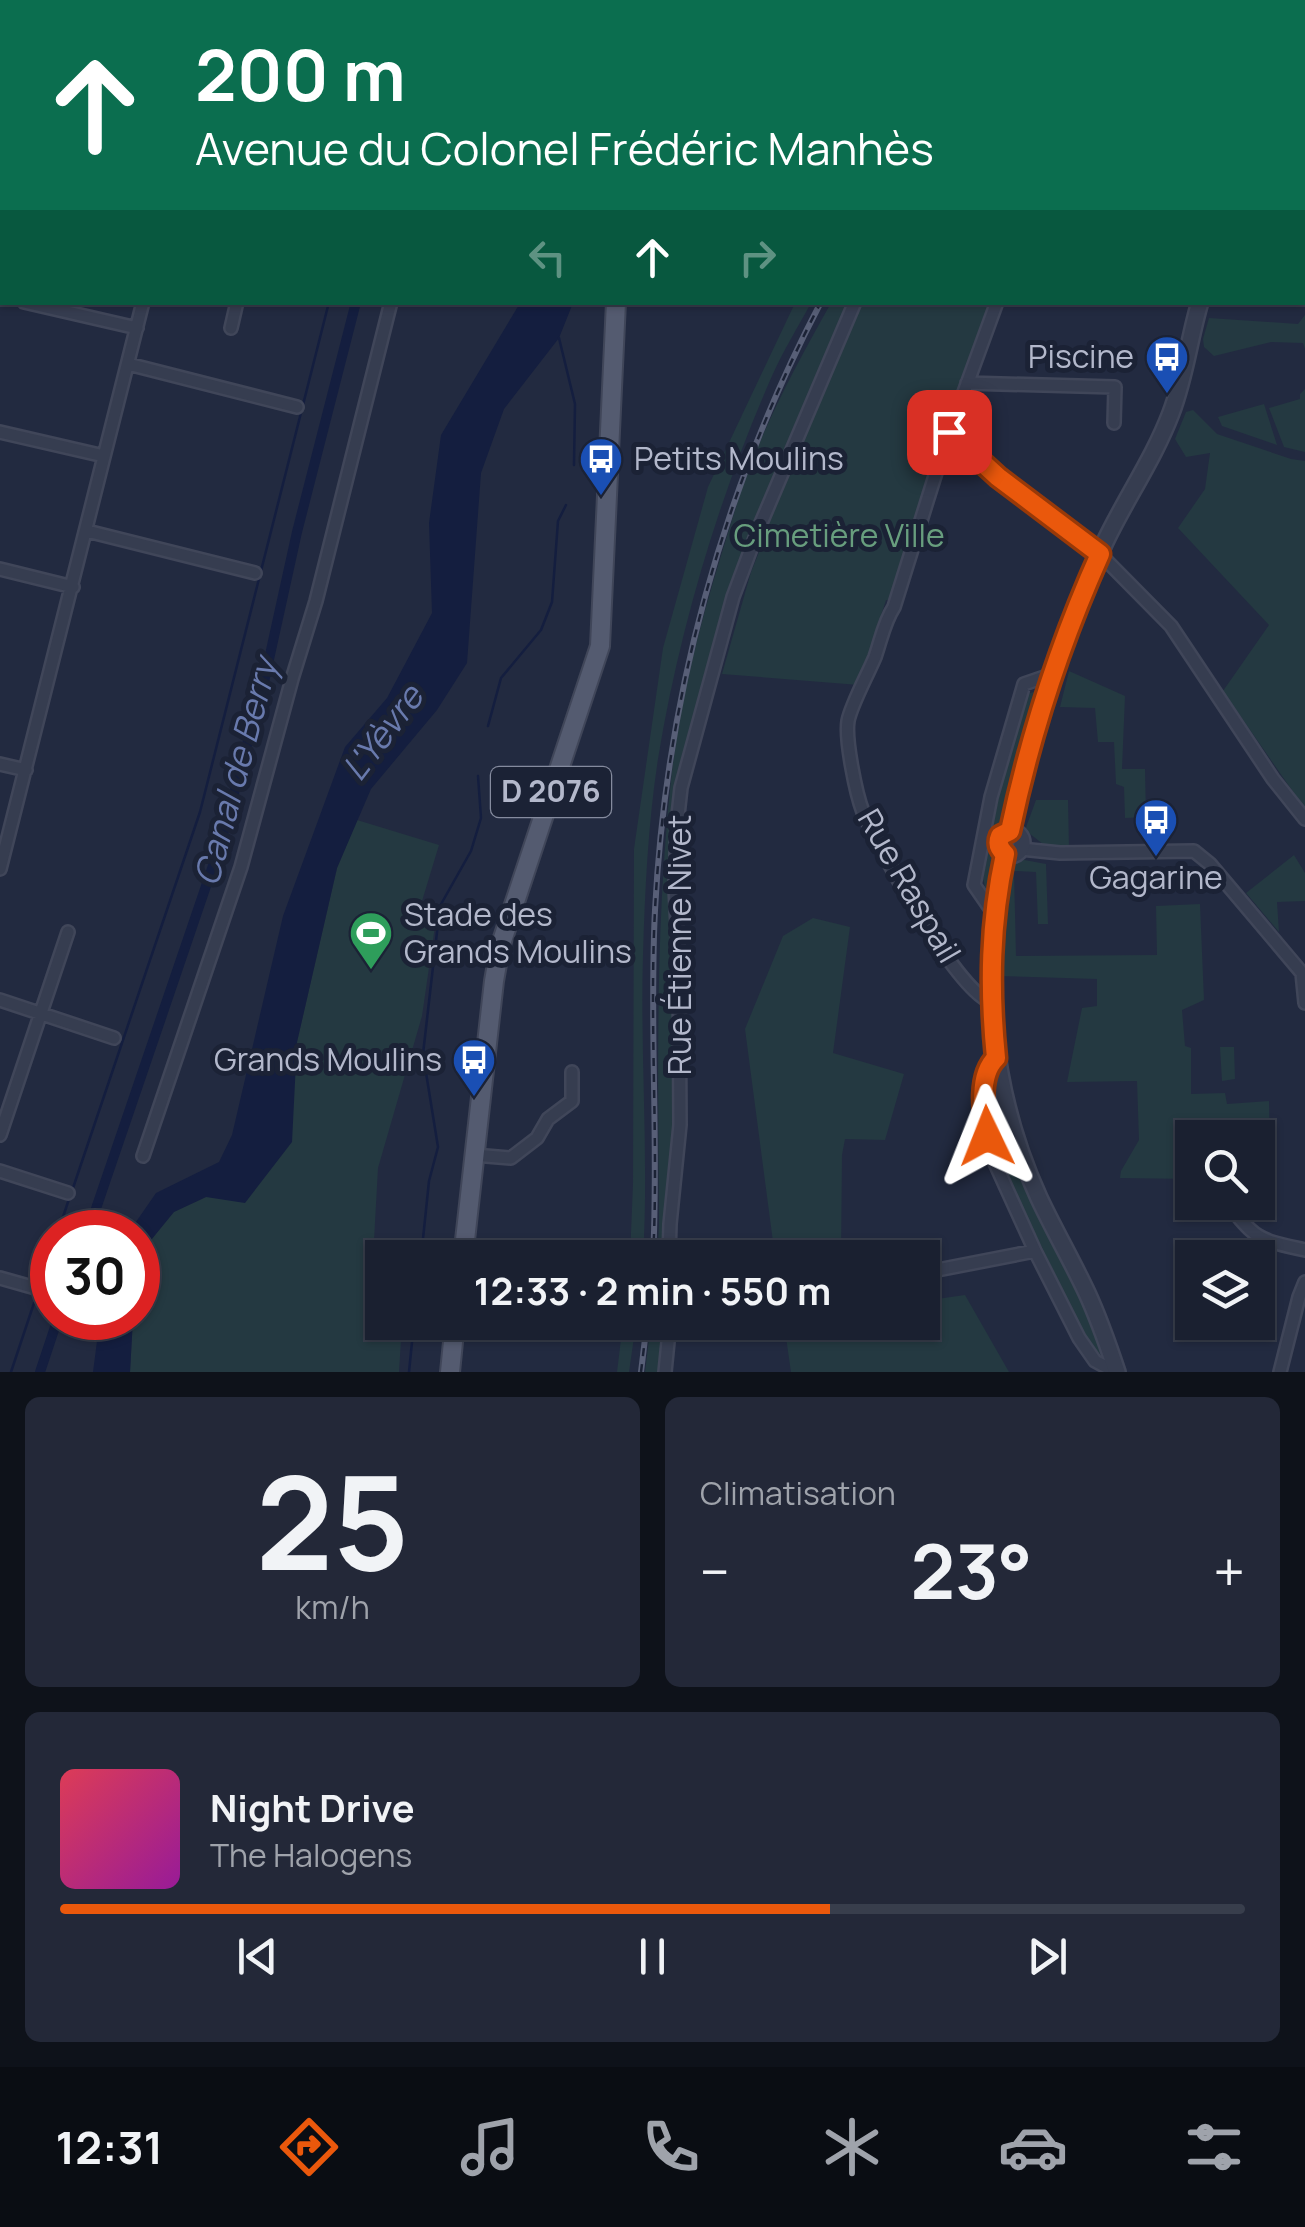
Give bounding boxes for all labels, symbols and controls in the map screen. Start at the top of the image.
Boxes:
text: 200 m [195,26,406,122]
icon: ahead [30,40,160,170]
text: Avenue du Colonel Frédéric Manhès [195,117,934,179]
icon: left [520,230,575,285]
icon: ahead [625,230,680,285]
icon: right [730,230,785,285]
place label: Piscine [1028,334,1134,378]
bus stop icon: Piscine [1144,334,1190,395]
pin [907,390,992,475]
icon: arrive [922,405,977,460]
bus stop icon: Petits Moulins [578,436,624,497]
place label: Petits Moulins [634,436,844,480]
park label: Cimetière Ville [733,513,945,557]
water label: Canal de Berry [182,648,290,891]
water label: L'Yèvre [331,673,435,790]
road number: D 2076 [491,767,611,817]
bus stop icon: Gagarine [1133,797,1179,858]
street label: Rue Raspail [848,801,972,970]
street label: Rue Étienne Nivet [657,815,701,1075]
place label: Gagarine [1089,855,1223,899]
place label: Stade des Grands Moulins [404,892,632,973]
sports icon: Stade des Grands Moulins [348,910,394,971]
place label: Grands Moulins [214,1037,442,1081]
bus stop icon: Grands Moulins [451,1037,497,1098]
position arrow [935,1084,1039,1188]
map controls [1175,1120,1275,1340]
button: search [1175,1120,1275,1220]
speed limit sign: 30 [30,1210,160,1340]
button: layers [1175,1240,1275,1340]
text: 12:33 · 2 min · 550 m [474,1264,831,1316]
text: 25 [256,1431,409,1609]
text: Climatisation [700,1471,896,1515]
text: 23° [910,1519,1033,1622]
text: − [700,1533,730,1609]
text: + [1213,1533,1245,1609]
text: km/h [295,1585,370,1629]
text: Night Drive [210,1781,415,1833]
text: The Halogens [210,1833,412,1877]
icon: previous [230,1929,285,1984]
icon: pause [625,1929,680,1984]
icon: next [1020,1929,1075,1984]
icon: directions [274,2112,344,2182]
icon: music [455,2112,525,2182]
icon: phone [636,2112,706,2182]
icon: climate [817,2112,887,2182]
icon: car [998,2112,1068,2182]
icon: filters [1179,2112,1249,2182]
text: 12:31 [56,2116,163,2178]

